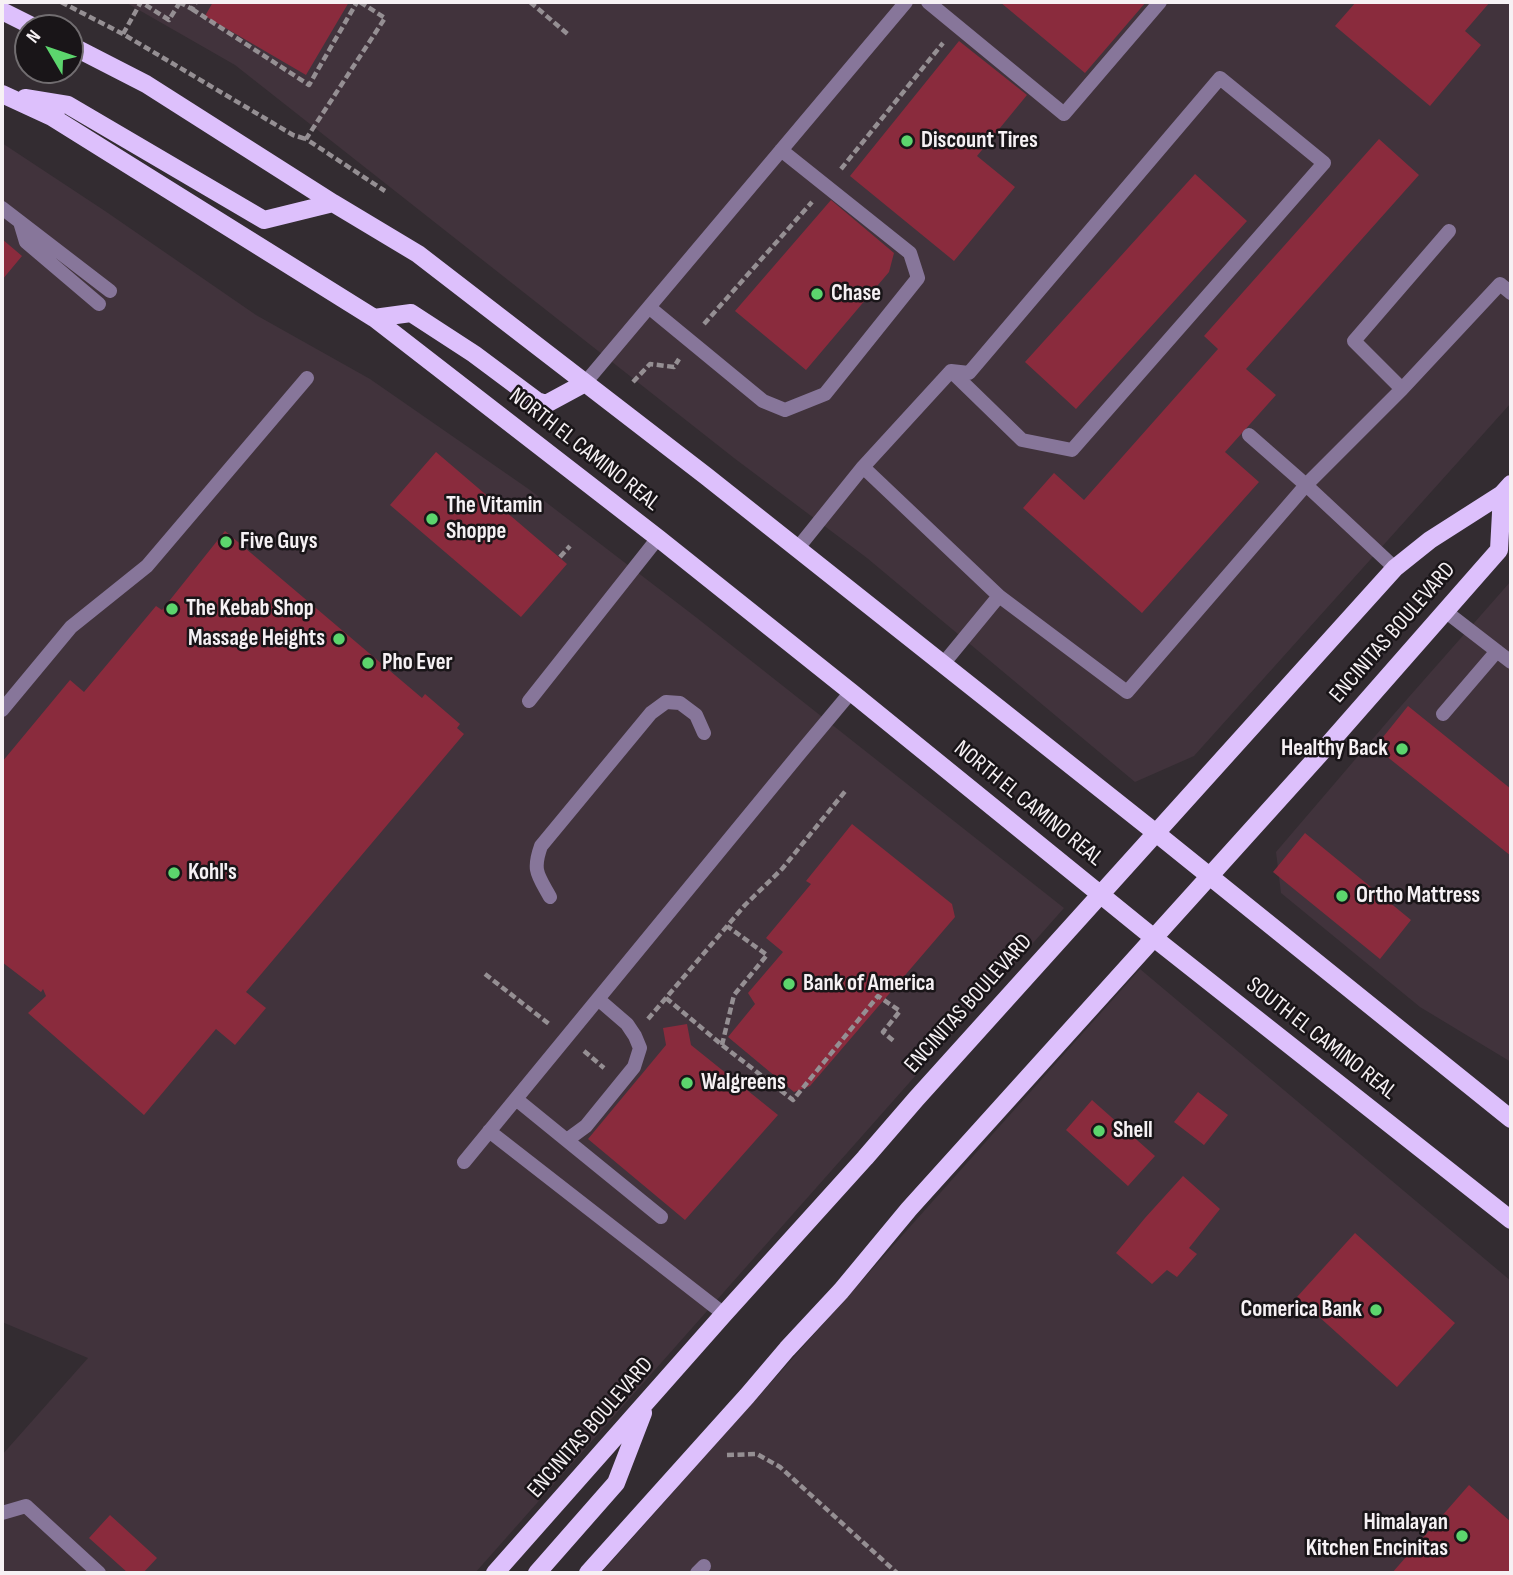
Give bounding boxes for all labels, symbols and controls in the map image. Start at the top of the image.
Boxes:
north arrow [14,14,84,84]
text: N [22,26,46,48]
place label: Discount Tires [921,127,1038,155]
marker: Discount Tires [899,133,915,149]
place label: Chase [831,280,881,308]
marker: Chase [809,286,825,302]
street label: NORTH EL CAMINO REAL [503,382,665,518]
place label: The Vitamin Shoppe [446,492,543,546]
marker: The Vitamin Shoppe [424,511,440,527]
place label: Five Guys [240,528,318,556]
marker: Five Guys [218,534,234,550]
street label: ENCINITAS BOULEVARD [1324,557,1462,709]
place label: The Kebab Shop [186,595,314,623]
marker: The Kebab Shop [164,601,180,617]
place label: Massage Heights [188,625,325,653]
marker: Massage Heights [331,631,347,647]
place label: Pho Ever [382,649,453,677]
marker: Pho Ever [360,655,376,671]
street label: NORTH EL CAMINO REAL [948,735,1108,873]
place label: Healthy Back [1281,735,1388,763]
marker: Healthy Back [1394,741,1410,757]
place label: Kohl's [188,859,237,887]
marker: Kohl's [166,865,182,881]
place label: Ortho Mattress [1356,882,1480,910]
marker: Ortho Mattress [1334,888,1350,904]
street label: ENCINITAS BOULEVARD [899,929,1039,1079]
place label: Bank of America [803,970,935,998]
street label: SOUTH EL CAMINO REAL [1240,972,1402,1106]
marker: Bank of America [781,976,797,992]
place label: Walgreens [701,1069,786,1097]
marker: Walgreens [679,1075,695,1091]
place label: Shell [1113,1117,1153,1145]
marker: Shell [1091,1123,1107,1139]
place label: Comerica Bank [1241,1296,1362,1324]
marker: Comerica Bank [1368,1302,1384,1318]
street label: ENCINITAS BOULEVARD [522,1352,660,1504]
place label: Himalayan Kitchen Encinitas [1306,1509,1448,1563]
marker: Himalayan Kitchen Encinitas [1454,1528,1470,1544]

